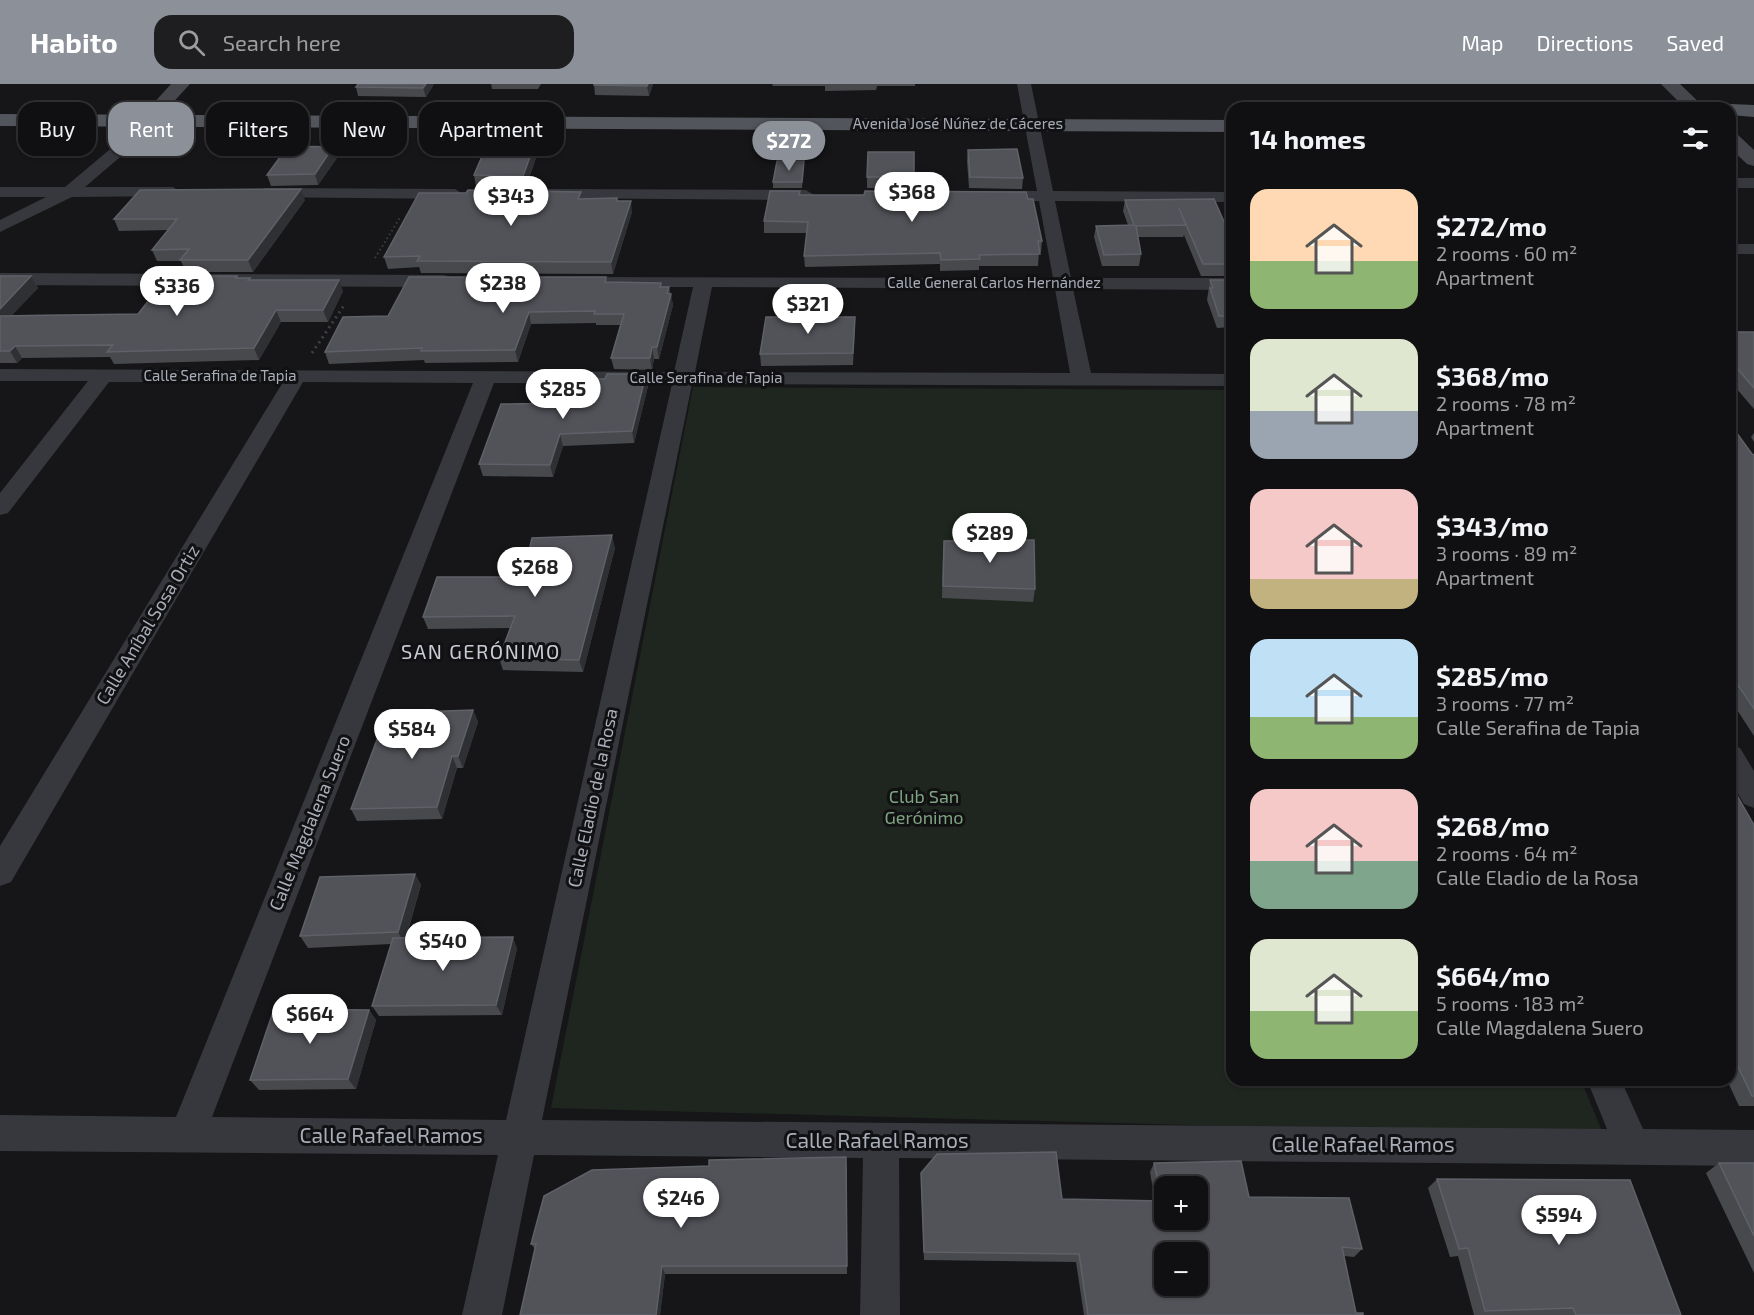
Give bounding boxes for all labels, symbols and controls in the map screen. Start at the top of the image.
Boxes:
search box [154,15,574,69]
text: Habito [30,25,118,59]
icon: search [175,26,208,59]
text: Search here [223,29,341,55]
text: Map [1461,30,1504,55]
text: Directions [1537,30,1633,55]
text: Saved [1666,30,1724,55]
chip: Buy [18,102,96,156]
chip: Rent [108,102,194,156]
chip: Filters [206,102,309,156]
chip: New [321,102,407,156]
chip: Apartment [419,102,564,156]
street label: Avenida José Núñez de Cáceres [853,114,1063,132]
pin: $272 [753,121,825,172]
icon: filters [1679,122,1712,155]
text: 14 homes [1250,123,1366,154]
text: $272 [766,128,812,152]
pin: $368 [876,172,948,223]
pin: $343 [475,176,547,227]
text: $368 [888,179,936,203]
text: $343 [487,183,535,207]
text: $272/mo [1436,210,1547,241]
icon: home [1298,213,1370,285]
text: 2 rooms · 60 m² [1436,241,1577,265]
pin: $238 [467,263,539,314]
text: Apartment [1436,265,1534,289]
pin: $336 [141,266,213,317]
text: $238 [479,270,527,294]
text: $336 [154,273,200,297]
street label: Calle General Carlos Hernández [887,273,1101,291]
pin: $321 [772,284,844,335]
text: $321 [786,291,830,315]
text: $368/mo [1436,360,1549,391]
icon: home [1298,363,1370,435]
street label: Calle Serafina de Tapia [143,366,297,384]
street label: Calle Serafina de Tapia [629,368,783,386]
pin: $285 [527,369,599,420]
text: $285 [540,376,586,400]
text: 2 rooms · 78 m² [1436,391,1576,415]
text: Apartment [1436,415,1534,439]
text: $343/mo [1436,510,1549,541]
pin: $289 [954,513,1026,564]
icon: home [1298,513,1370,585]
text: $289 [966,520,1014,544]
street label: Calle Aníbal Sosa Ortiz [91,541,204,708]
text: 3 rooms · 89 m² [1436,541,1577,565]
pin: $268 [499,547,571,598]
text: $268 [511,554,559,578]
text: Apartment [1436,565,1534,589]
district label: SAN GERÓNIMO [401,639,561,663]
text: $285/mo [1436,660,1549,691]
icon: home [1298,663,1370,735]
text: 3 rooms · 77 m² [1436,691,1574,715]
street label: Calle Eladio de la Rosa [562,706,622,889]
pin: $584 [376,709,448,760]
text: Calle Serafina de Tapia [1436,715,1640,739]
text: $584 [388,716,436,740]
street label: Calle Magdalena Suero [264,732,354,913]
park label: Club San Gerónimo [884,785,964,828]
text: $268/mo [1436,810,1550,841]
icon: home [1298,813,1370,885]
text: 2 rooms · 64 m² [1436,841,1578,865]
text: Calle Eladio de la Rosa [1436,865,1639,889]
pin: $540 [407,921,479,972]
text: $540 [419,928,467,952]
text: $664/mo [1436,960,1550,991]
icon: home [1298,963,1370,1035]
text: 5 rooms · 183 m² [1436,991,1584,1015]
pin: $664 [274,994,346,1045]
text: $664 [286,1001,334,1025]
text: Calle Magdalena Suero [1436,1015,1644,1039]
street label: Calle Rafael Ramos [299,1122,483,1147]
street label: Calle Rafael Ramos [785,1127,969,1152]
street label: Calle Rafael Ramos [1271,1131,1455,1156]
map controls [1154,1176,1208,1296]
button: + [1154,1176,1208,1230]
pin: $246 [645,1178,717,1229]
text: $246 [657,1185,705,1209]
pin: $594 [1523,1195,1595,1246]
text: $594 [1535,1202,1583,1226]
button: − [1154,1242,1208,1296]

